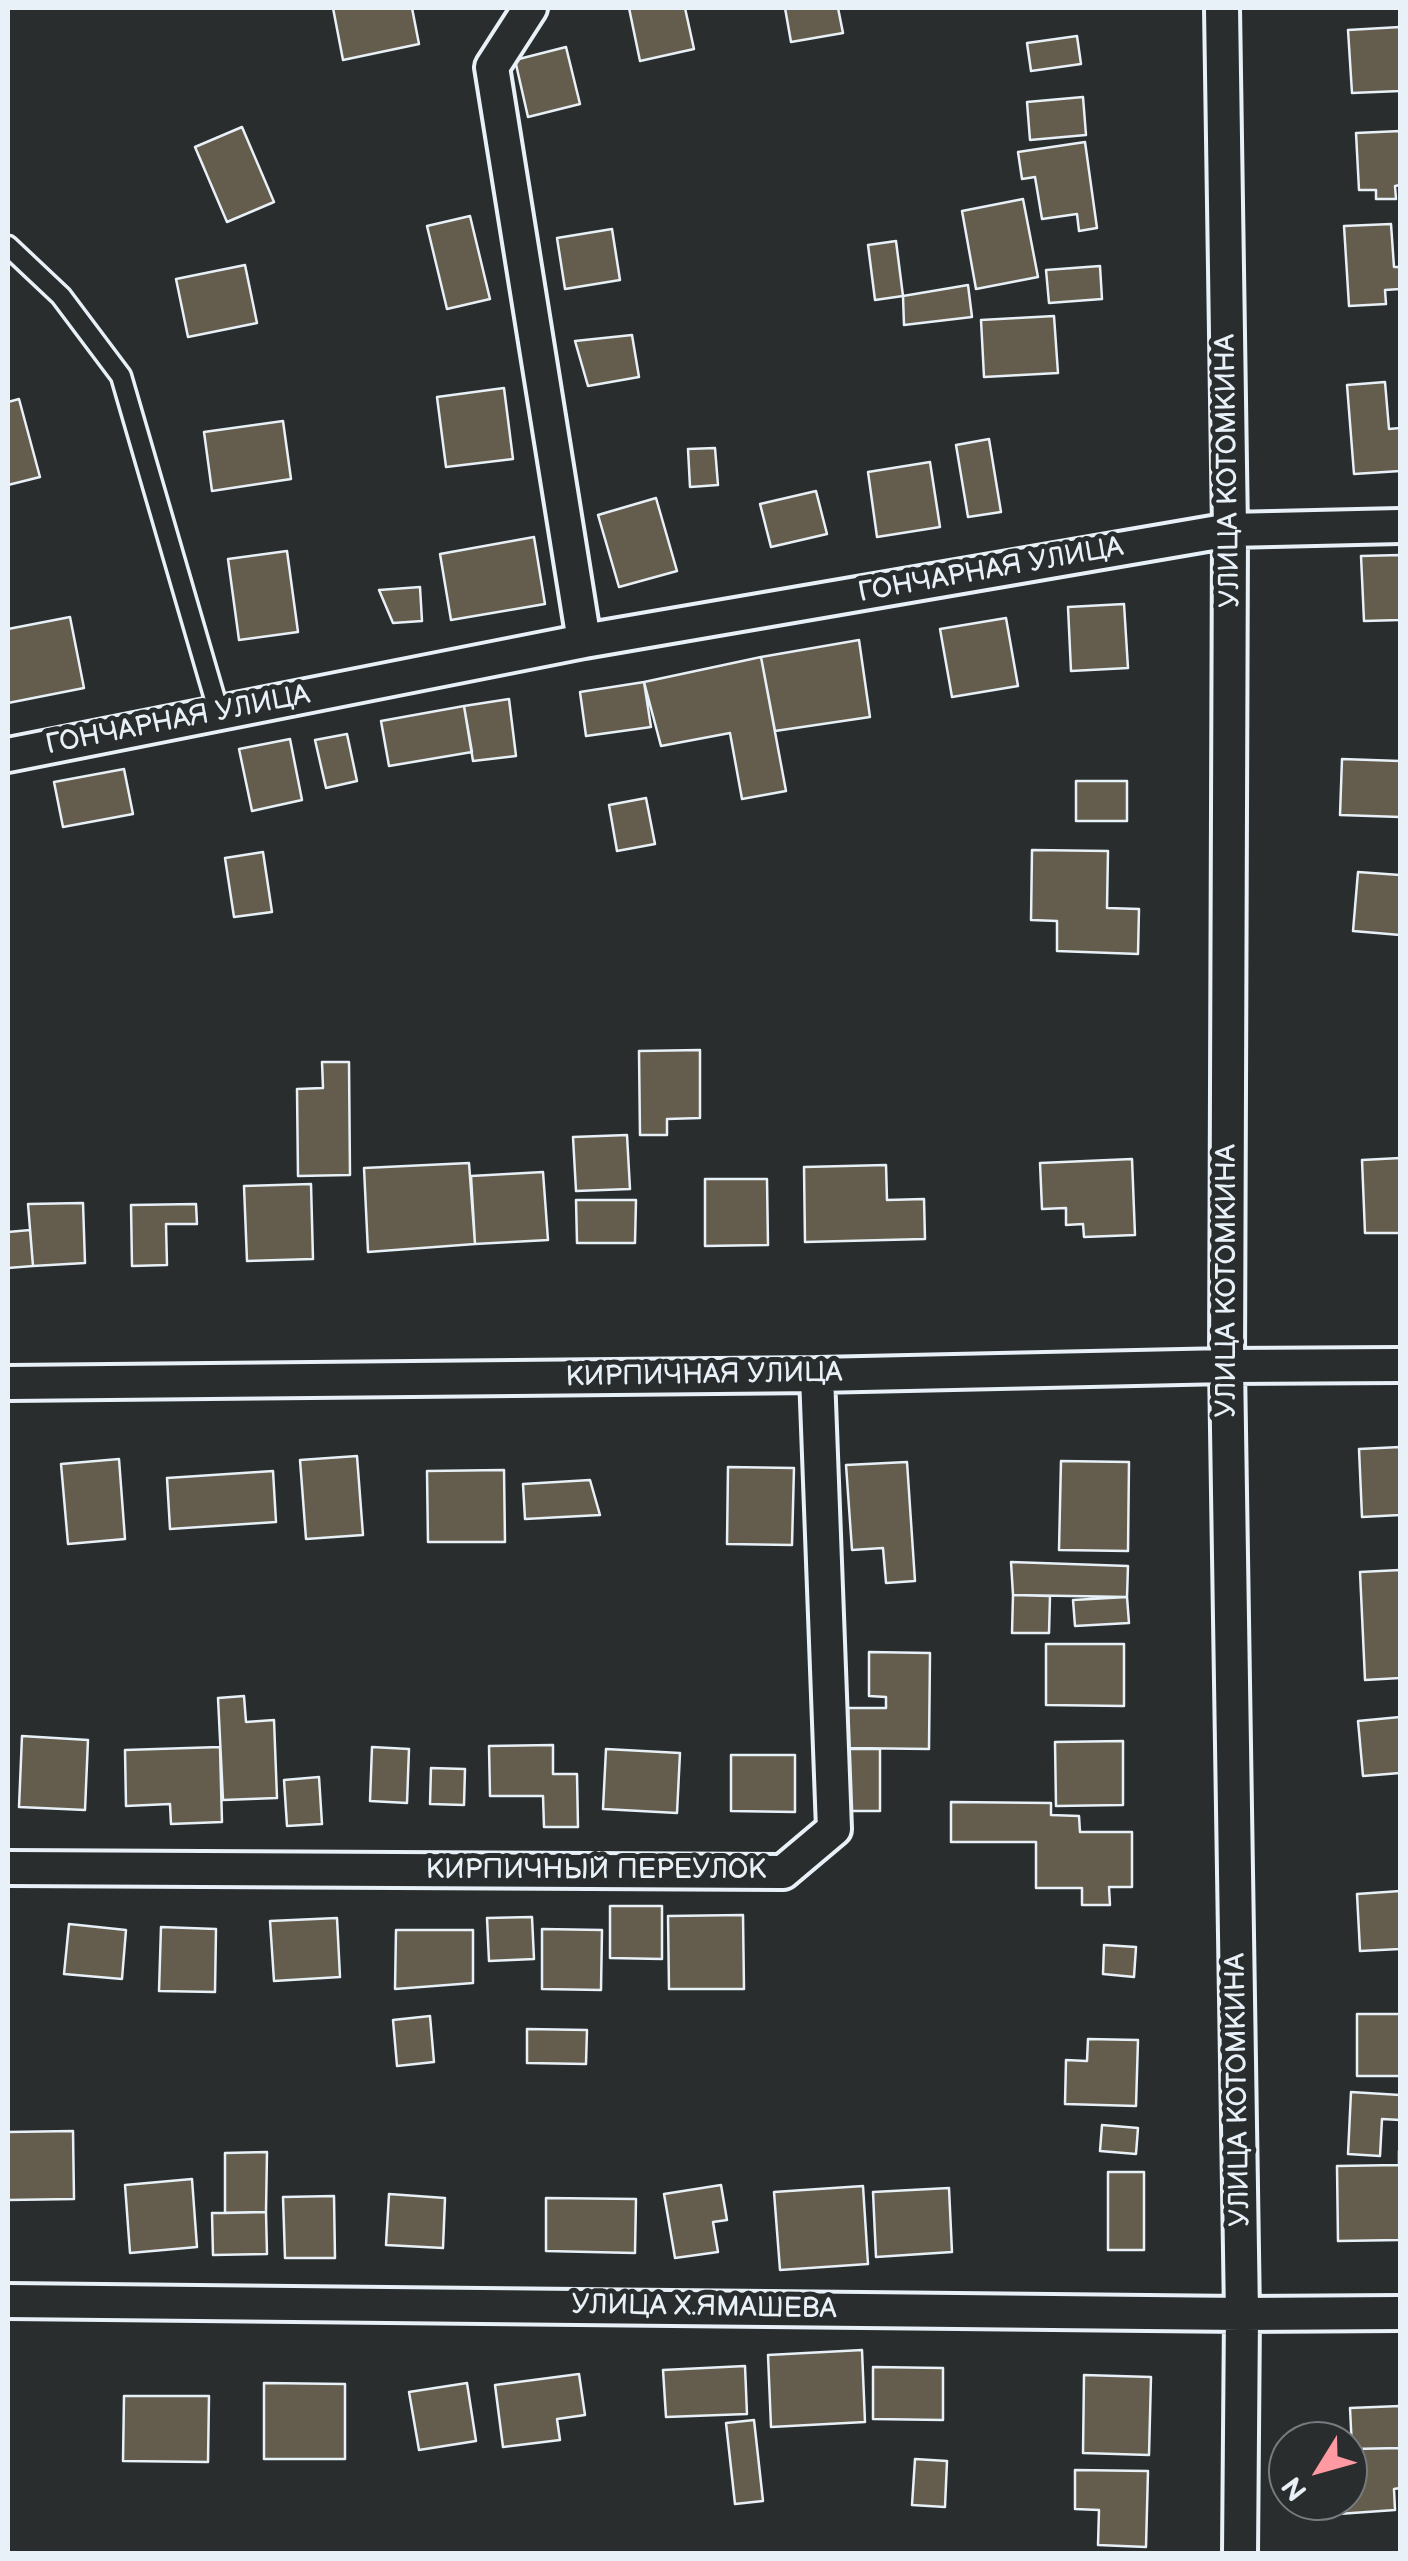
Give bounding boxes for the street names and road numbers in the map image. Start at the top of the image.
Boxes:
street label: УЛИЦА КОТОМКИНА [1210,334,1248,608]
street label: ГОНЧАРНАЯ УЛИЦА [856,531,1126,611]
street label: ГОНЧАРНАЯ УЛИЦА [43,679,313,763]
street label: УЛИЦА КОТОМКИНА [1211,1144,1245,1418]
street label: КИРПИЧНАЯ УЛИЦА [565,1357,843,1395]
street label: КИРПИЧНЫЙ ПЕРЕУЛОК [426,1854,766,1888]
street label: УЛИЦА КОТОМКИНА [1220,1953,1258,2227]
street label: УЛИЦА Х.ЯМАШЕВА [571,2289,837,2327]

